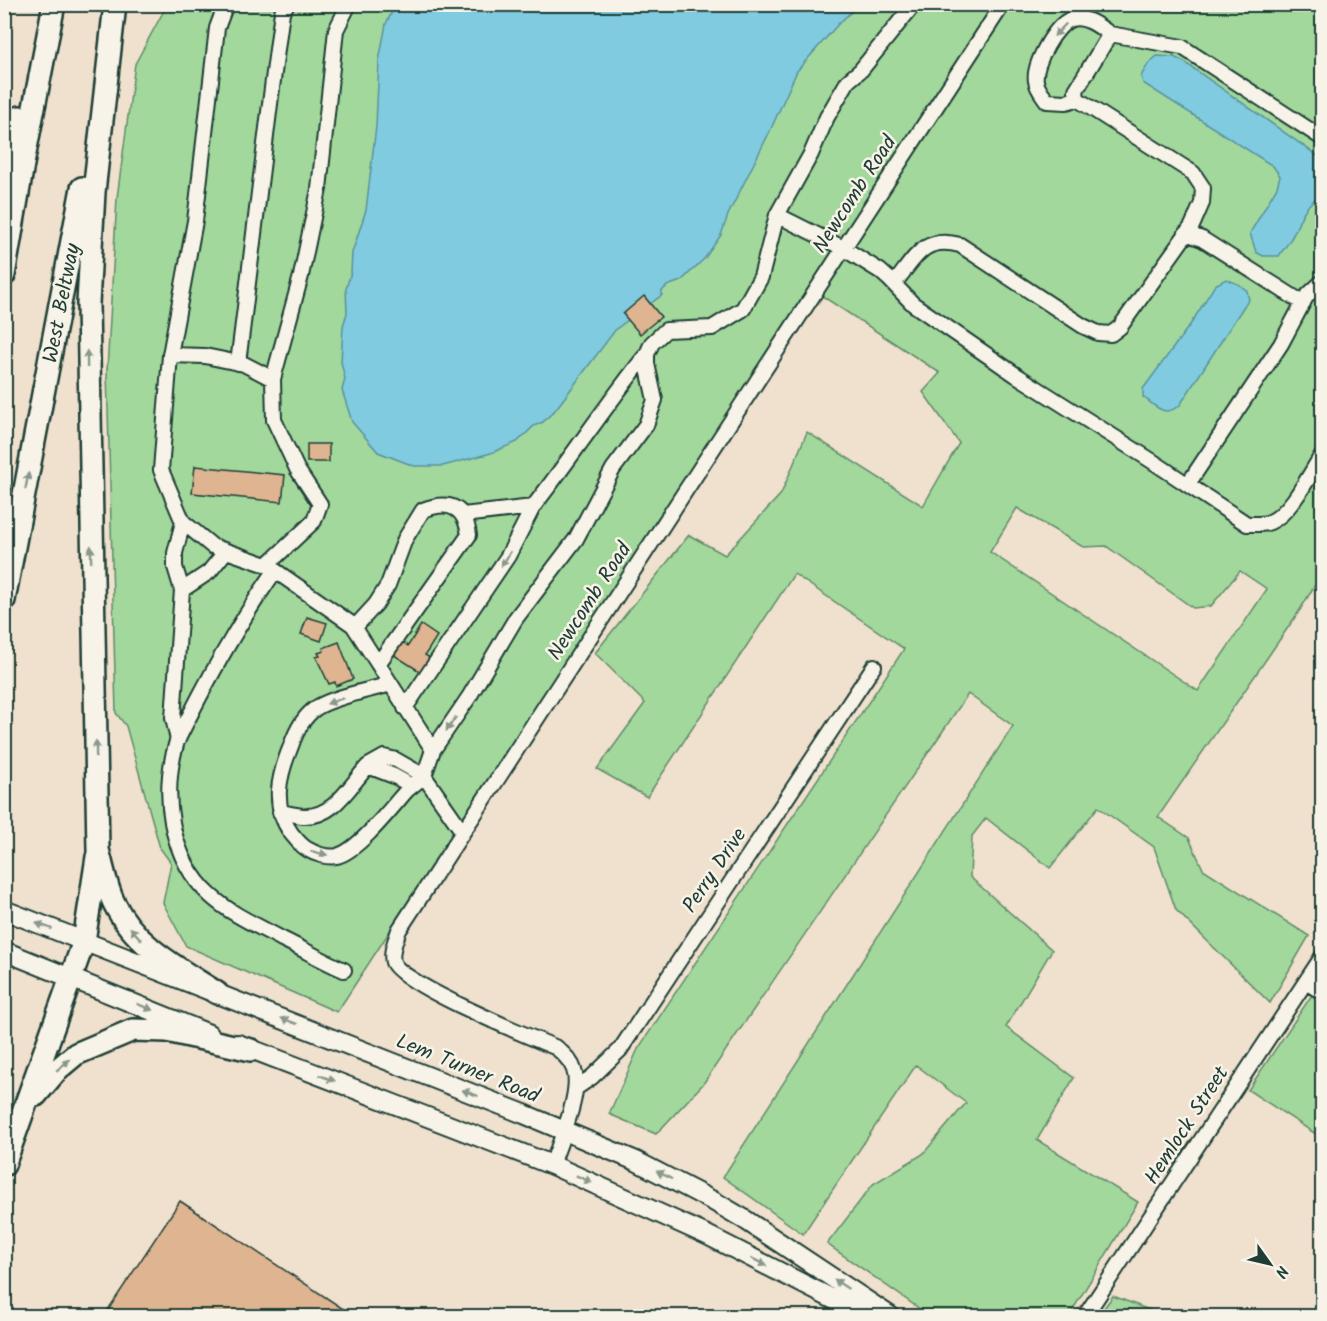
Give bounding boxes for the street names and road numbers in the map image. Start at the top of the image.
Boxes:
street label: Newcomb Road [805,129,906,260]
street label: West Beltway [35,240,90,366]
street label: Newcomb Road [540,536,641,667]
street label: Perry Drive [674,821,756,920]
street label: Lem Turner Road [391,1026,545,1113]
street label: Hemlock Street [1136,1059,1239,1192]

